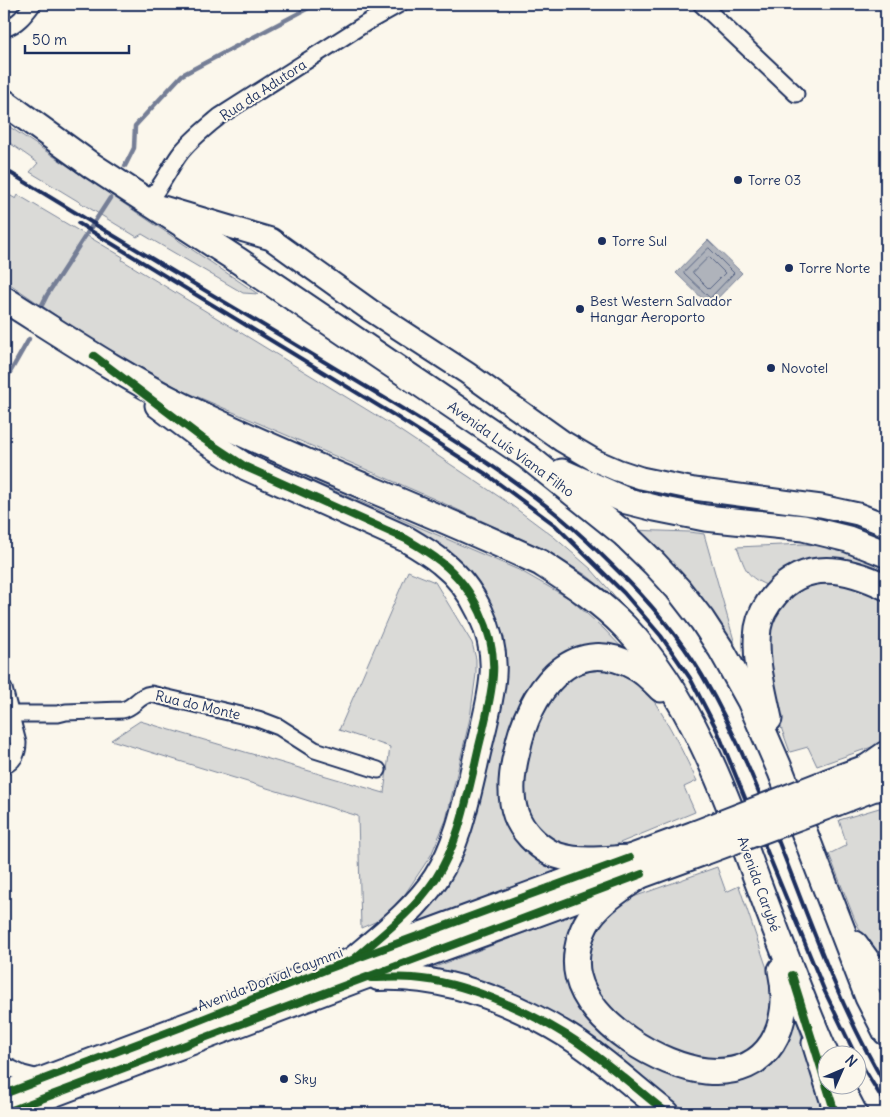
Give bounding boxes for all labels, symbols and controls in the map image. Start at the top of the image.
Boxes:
scale bar [25,22,129,54]
text: 50 m [32,30,67,49]
street label: Rua da Adutora [216,55,310,125]
place label: Torre 03 [748,171,801,189]
marker: Torre 03 [732,174,744,186]
place label: Torre Sul [612,232,667,250]
marker: Torre Sul [596,235,608,247]
place label: Torre Norte [799,259,870,277]
marker: Torre Norte [783,262,795,274]
place label: Best Western Salvador Hangar Aeroporto [590,292,732,326]
marker: Best Western Salvador Hangar Aeroporto [574,303,586,315]
place label: Novotel [781,359,828,377]
marker: Novotel [765,362,777,374]
street label: Avenida Luís Viana Filho [444,397,578,501]
street label: Rua do Monte [154,686,242,724]
street label: Avenida Carybé [733,834,785,934]
street label: Avenida Dorival Caymmi [195,943,345,1015]
north arrow [818,1044,868,1094]
text: N [841,1051,861,1071]
place label: Sky [294,1070,317,1088]
marker: Sky [278,1073,290,1085]

